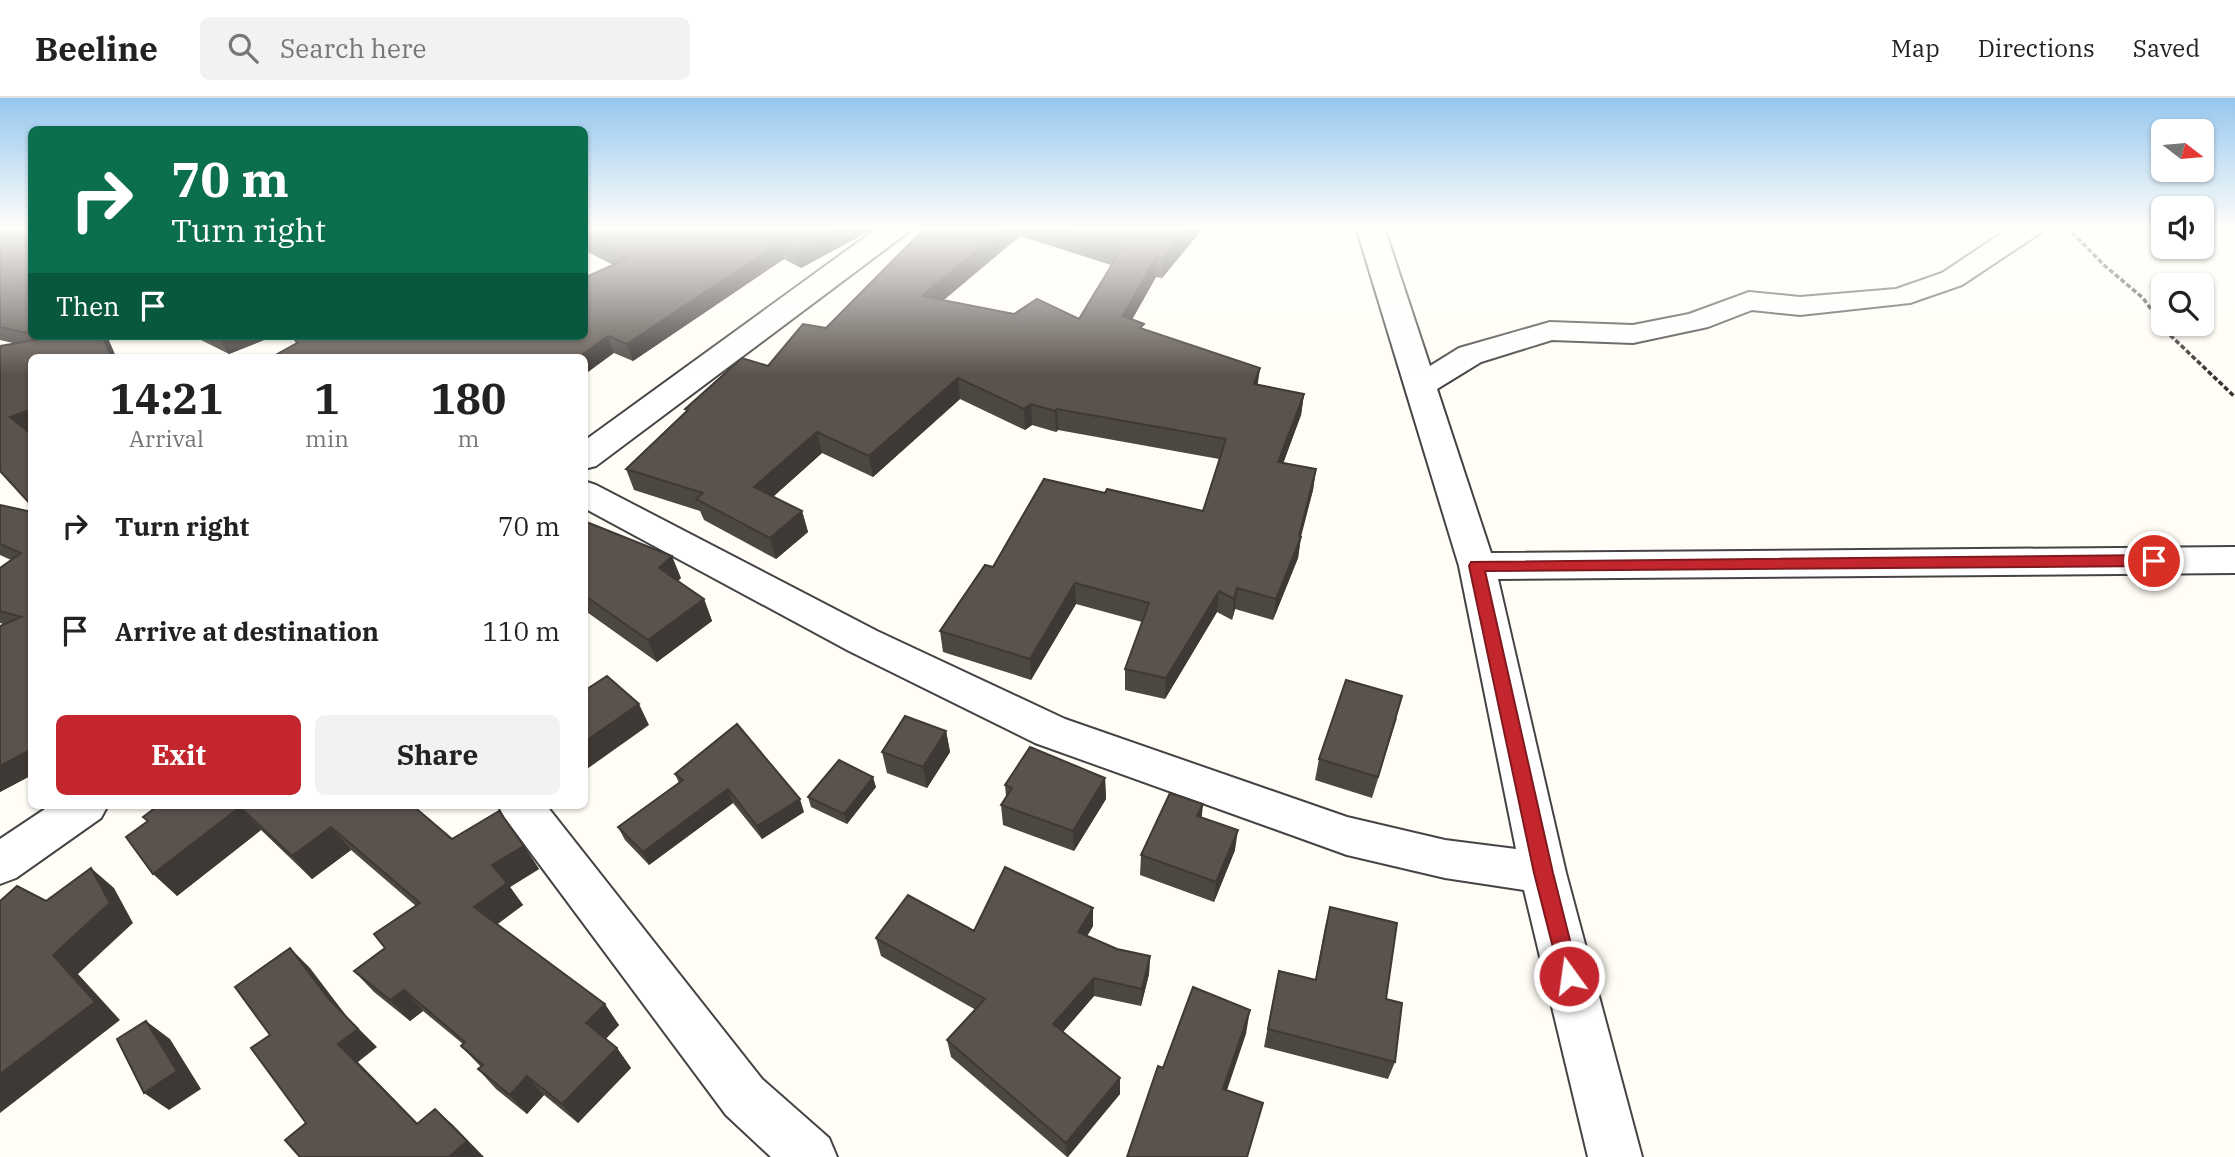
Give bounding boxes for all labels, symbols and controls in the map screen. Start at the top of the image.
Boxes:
search box [200,17,690,80]
text: Beeline [35,27,158,70]
icon: search [224,29,262,67]
text: Search here [280,31,426,65]
text: Map [1891,32,1940,64]
text: Directions [1978,32,2095,64]
text: Saved [2133,32,2200,64]
north arrow [2151,119,2214,182]
map controls [2151,119,2214,336]
text: 70 m [171,147,289,210]
icon: right [56,154,147,245]
button: sound [2151,196,2214,259]
text: Turn right [171,209,326,251]
button: search [2151,273,2214,336]
icon: arrive [134,287,172,325]
text: Then [56,289,120,323]
text: 14:21 [110,371,223,426]
text: 1 [314,371,340,426]
text: 180 [431,371,506,426]
text: Arrival [129,423,204,453]
text: min [305,423,349,453]
text: m [457,423,479,453]
icon: right [56,507,94,545]
text: Turn right [115,509,249,543]
text: 70 m [498,509,560,543]
pin [2124,531,2184,591]
icon: arrive [2135,542,2173,580]
icon: arrive [56,612,94,650]
text: Arrive at destination [115,614,379,648]
text: 110 m [482,614,560,648]
button: Exit [56,715,301,795]
button: Share [315,715,560,795]
position arrow [1532,939,1606,1013]

